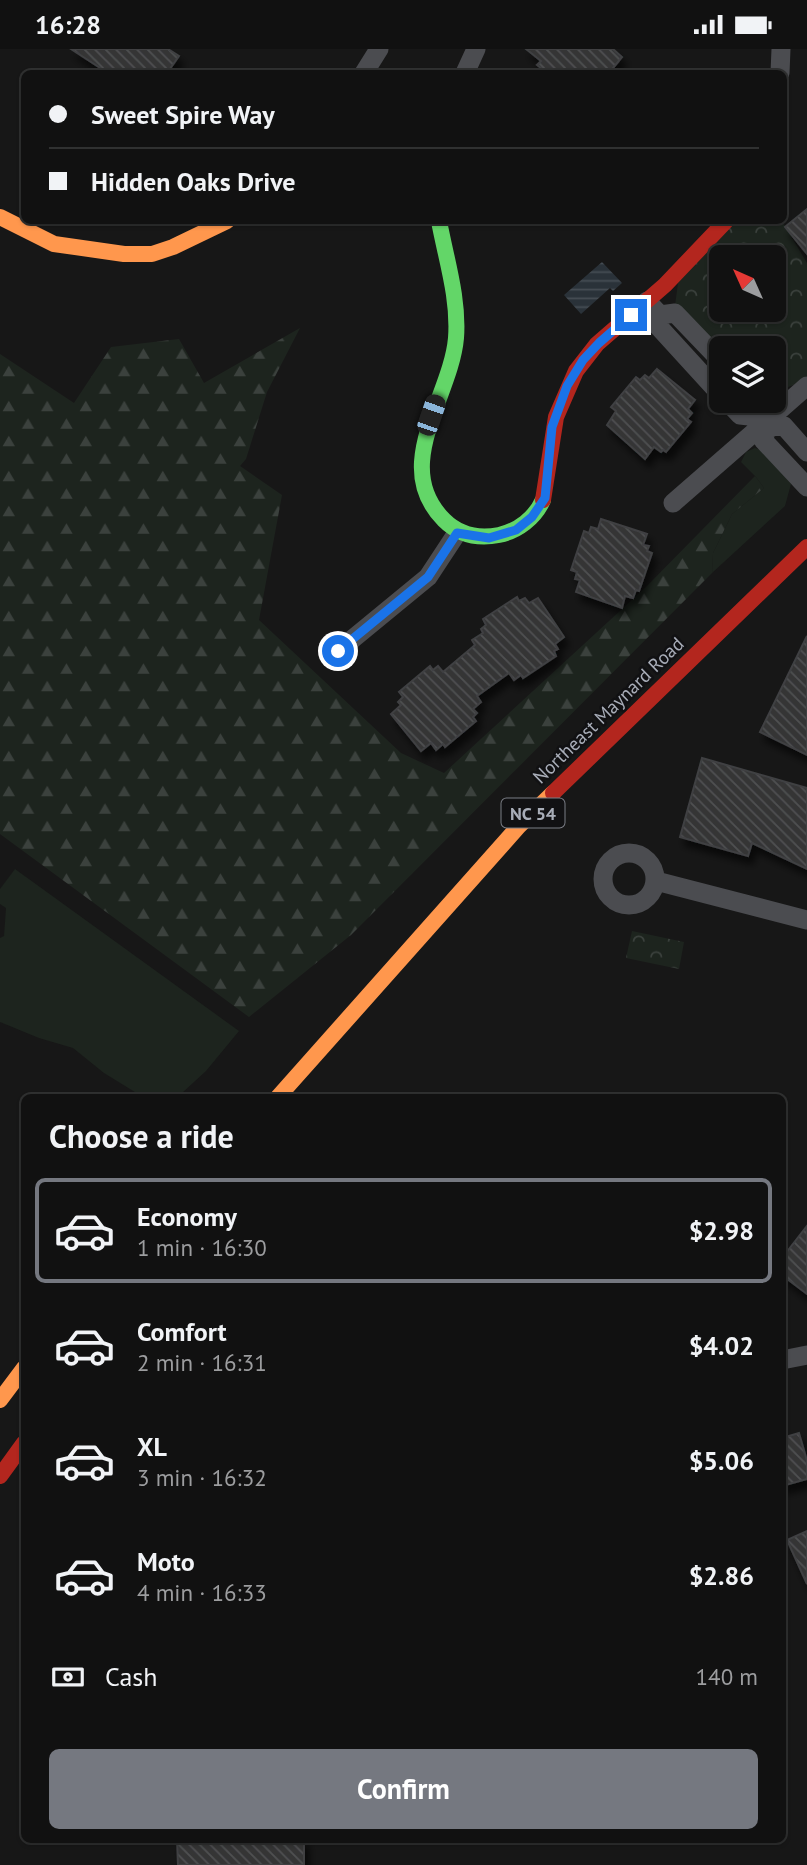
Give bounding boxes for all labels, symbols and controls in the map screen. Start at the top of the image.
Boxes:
text: 16:28 [35,8,101,41]
text: Sweet Spire Way [91,98,275,131]
text: Hidden Oaks Drive [91,165,296,198]
north arrow [709,245,786,322]
map controls [709,245,786,413]
route end [615,299,647,331]
button: layers [709,336,786,413]
car [415,392,448,438]
street label: Northeast Maynard Road [528,632,688,788]
route start [322,635,354,667]
road number: NC 54 [502,799,564,827]
text: Choose a ride [49,1115,234,1157]
icon: car [53,1199,116,1262]
text: Economy [137,1200,237,1233]
text: $2.98 [689,1214,754,1247]
text: 1 min · 16:30 [137,1233,267,1262]
icon: car [53,1314,116,1377]
text: Comfort [137,1315,227,1348]
text: $4.02 [689,1329,754,1362]
text: 2 min · 16:31 [137,1348,267,1377]
icon: car [53,1429,116,1492]
text: XL [137,1430,167,1463]
text: $5.06 [689,1444,754,1477]
text: 3 min · 16:32 [137,1463,267,1492]
icon: car [53,1544,116,1607]
text: Moto [137,1545,195,1578]
text: $2.86 [689,1559,754,1592]
text: 4 min · 16:33 [137,1578,267,1607]
icon: cash [49,1658,87,1696]
text: Cash [105,1660,157,1693]
text: 140 m [696,1662,758,1691]
button: Confirm [49,1749,758,1829]

